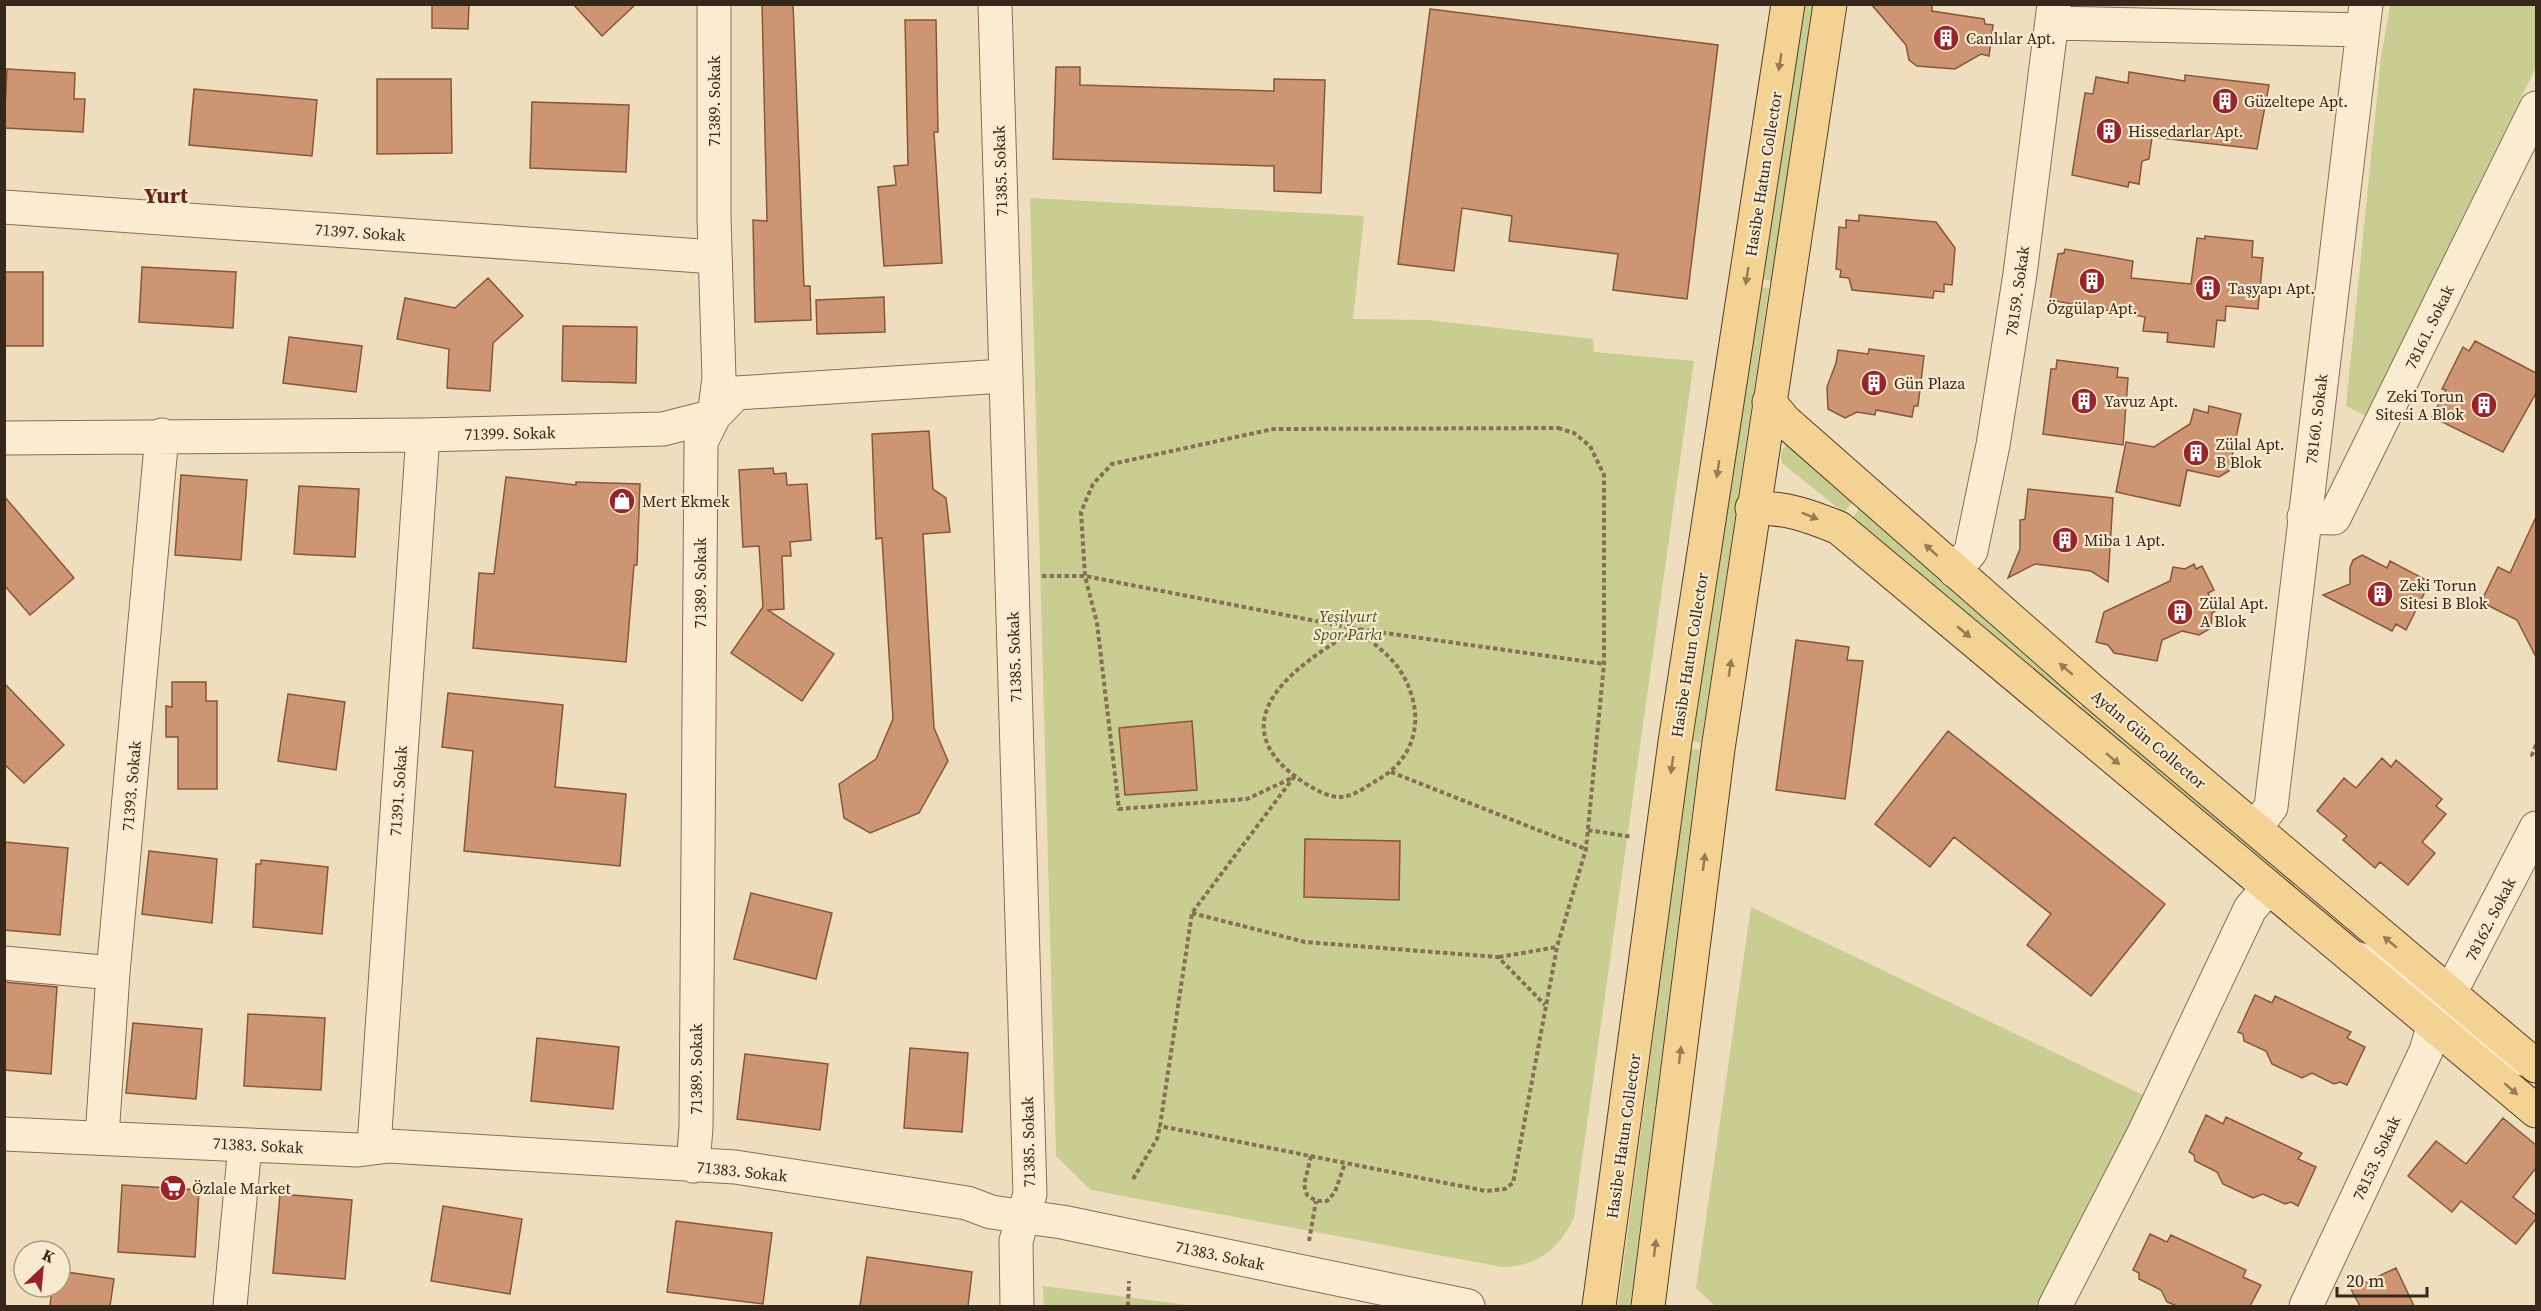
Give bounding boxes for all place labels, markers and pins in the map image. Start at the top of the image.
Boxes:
building icon: Canlılar Apt. [1931,23,1961,53]
place label: Canlılar Apt. [1966,27,2056,49]
building icon: Güzeltepe Apt. [2210,86,2240,116]
place label: Güzeltepe Apt. [2244,90,2348,112]
building icon: Hissedarlar Apt. [2094,116,2124,146]
place label: Hissedarlar Apt. [2128,120,2243,142]
building icon: Özgülap Apt. [2077,266,2107,296]
building icon: Taşyapı Apt. [2193,273,2223,303]
place label: Taşyapı Apt. [2228,277,2315,299]
place label: Özgülap Apt. [2046,297,2138,319]
building icon: Gün Plaza [1859,368,1889,398]
place label: Gün Plaza [1894,372,1966,394]
place label: Zeki Torun Sitesi A Blok [2376,385,2464,425]
building icon: Yavuz Apt. [2069,386,2099,416]
place label: Yavuz Apt. [2104,390,2178,412]
building icon: Zeki Torun Sitesi A Blok [2469,390,2499,420]
place label: Zülal Apt. B Blok [2216,433,2285,473]
building icon: Zülal Apt. B Blok [2181,438,2211,468]
shop icon: Mert Ekmek [607,486,637,516]
place label: Mert Ekmek [642,490,730,512]
building icon: Miba 1 Apt. [2050,525,2080,555]
place label: Miba 1 Apt. [2084,529,2165,551]
place label: Zeki Torun Sitesi B Blok [2400,574,2488,614]
building icon: Zeki Torun Sitesi B Blok [2365,579,2395,609]
place label: Zülal Apt. A Blok [2200,592,2269,632]
building icon: Zülal Apt. A Blok [2165,597,2195,627]
supermarket icon: Özlale Market [158,1173,188,1203]
place label: Özlale Market [192,1177,291,1199]

